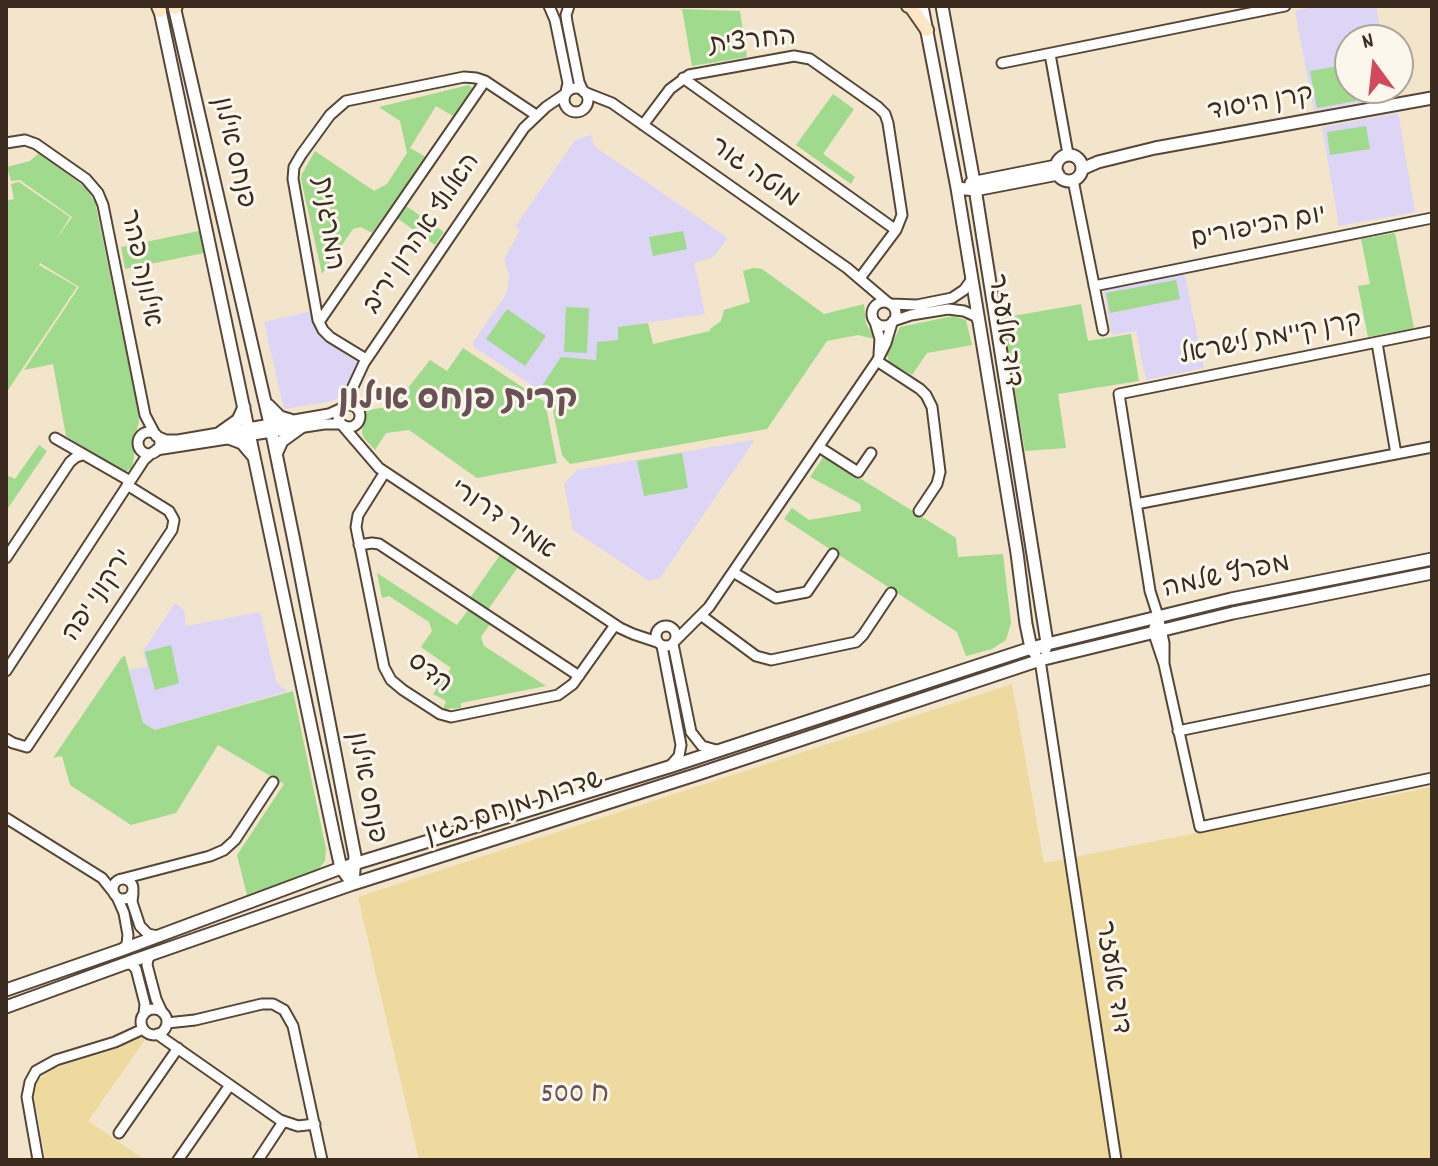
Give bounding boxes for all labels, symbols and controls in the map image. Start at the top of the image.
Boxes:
street label: החרצית [708,24,798,64]
north arrow [1334,24,1414,104]
text: N [1359,26,1377,59]
street label: קרן היסוד [1206,81,1316,131]
street label: פנחס אילון [203,94,259,212]
street label: מוטה גור [702,133,804,217]
street label: האלוף אהרון יריב [359,149,489,321]
street label: המרגנית [303,175,347,273]
street label: יום הכיפורים [1189,202,1329,258]
street label: אילונה פהר [110,207,166,331]
street label: דוד אלעזר [978,272,1026,390]
street label: קרן קיימת לישראל [1177,308,1365,374]
district label: קרית פנחס אילון [338,383,578,423]
street label: אמיר דרורי [442,475,560,569]
street label: ירקוני יפה [58,545,142,649]
street label: מפרץ שלמה [1160,550,1294,608]
street label: הדס [399,648,457,702]
street label: פנחס אילון [338,730,390,846]
street label: שדרות מנחם בגין [422,766,608,854]
street label: דוד אלעזר [1086,919,1134,1037]
district label: ח 500 [541,1080,609,1114]

